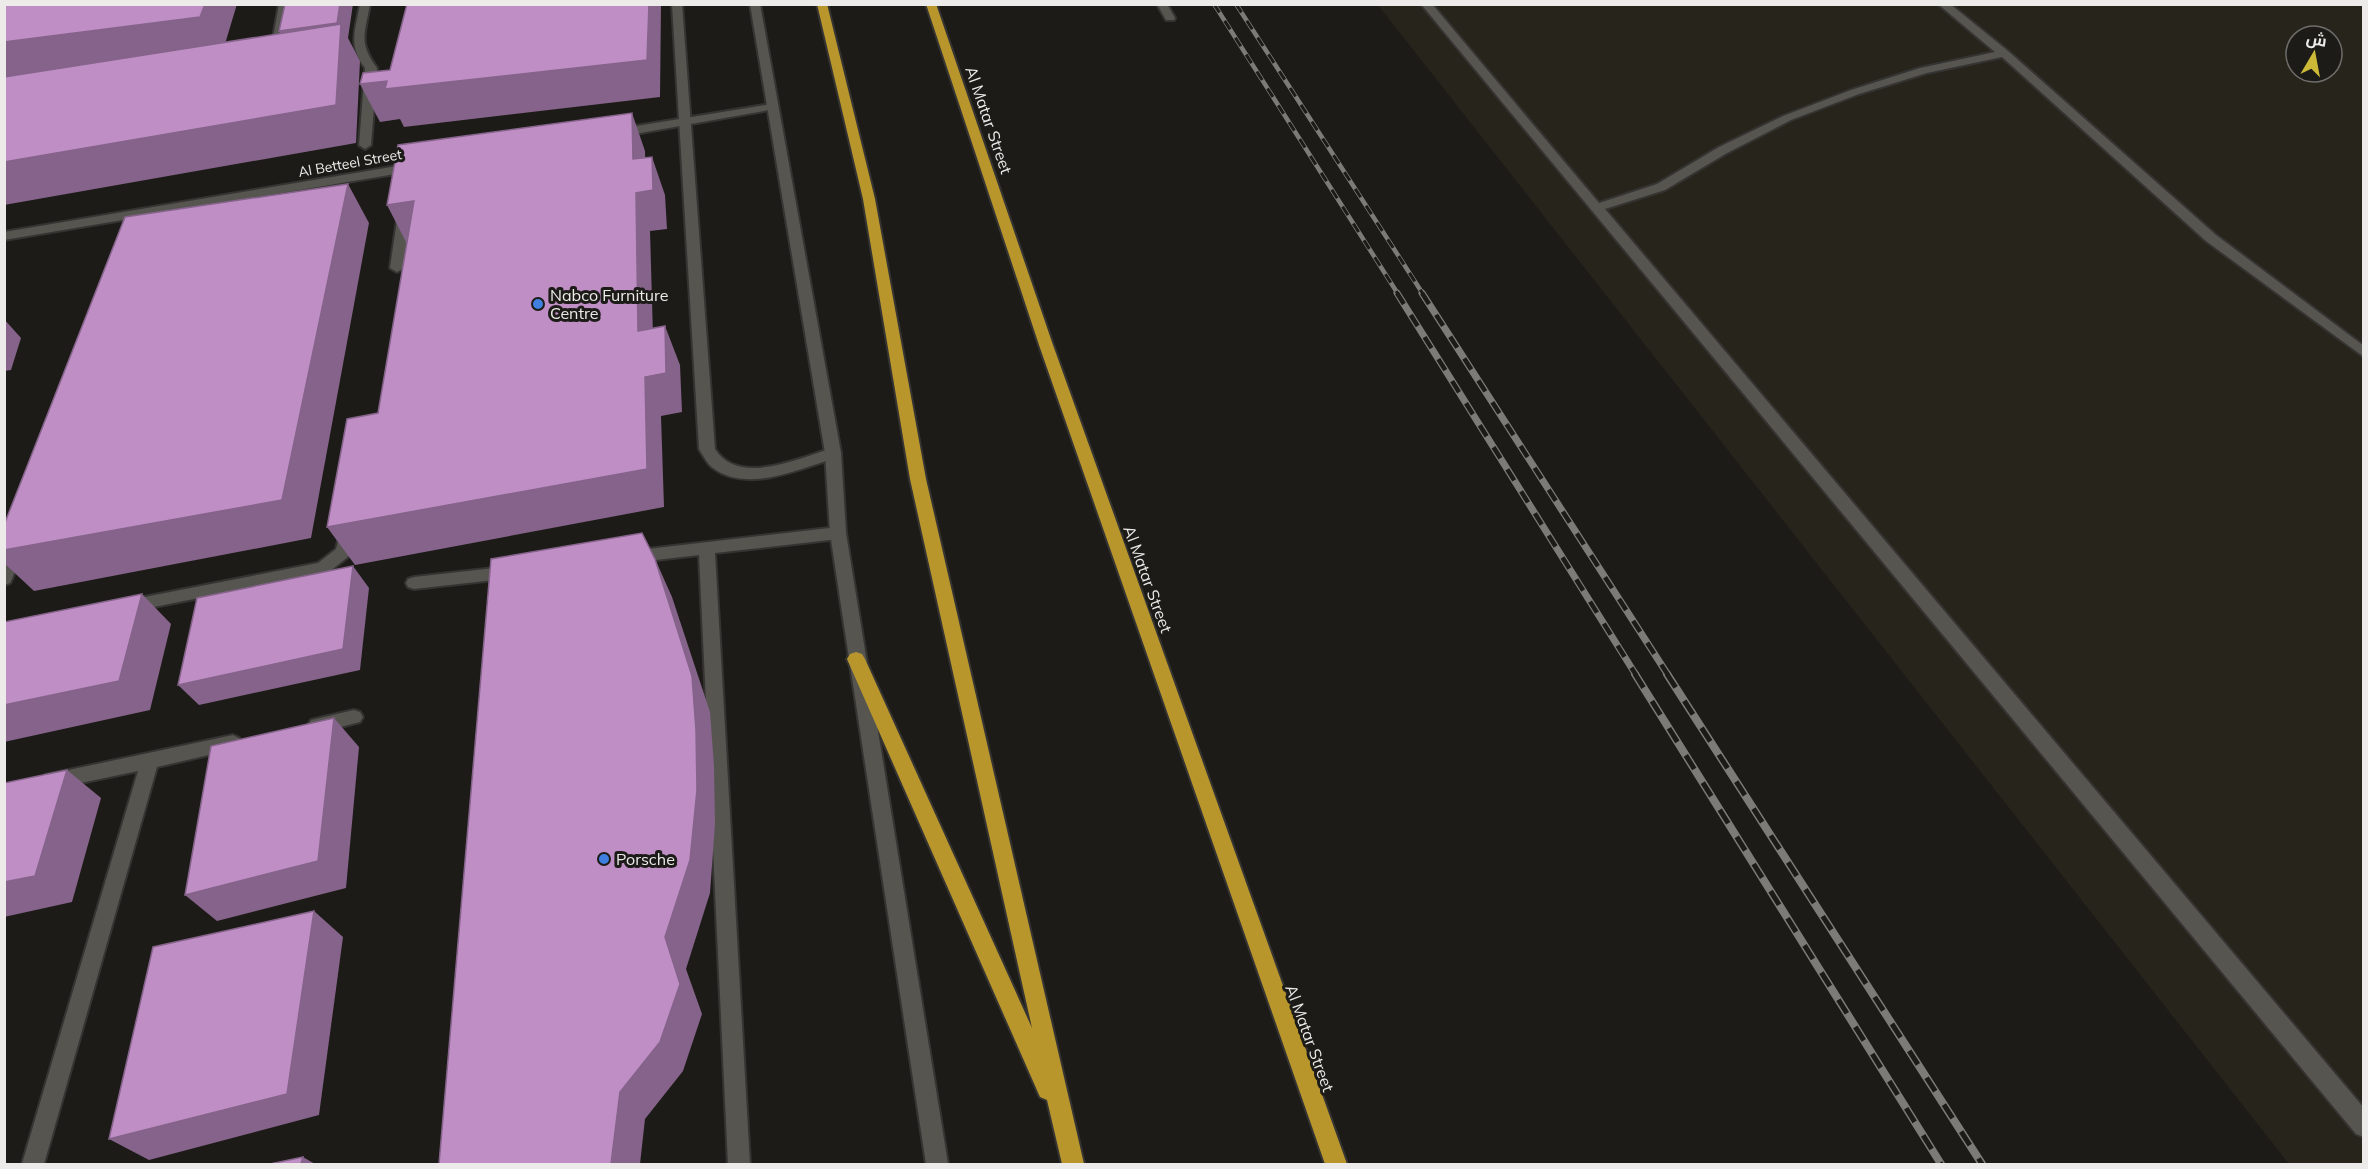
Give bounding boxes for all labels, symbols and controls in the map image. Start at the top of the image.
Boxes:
north arrow [2284,24,2344,84]
text: ش [2305,28,2328,51]
street label: Al Matar Street [961,64,1017,177]
street label: Al Betteel Street [297,145,403,181]
place label: Nabco Furniture Centre [550,285,669,323]
marker: Nabco Furniture Centre [531,297,545,311]
street label: Al Matar Street [1119,523,1177,636]
place label: Porsche [616,849,675,869]
marker: Porsche [597,852,611,866]
street label: Al Matar Street [1281,982,1339,1095]

